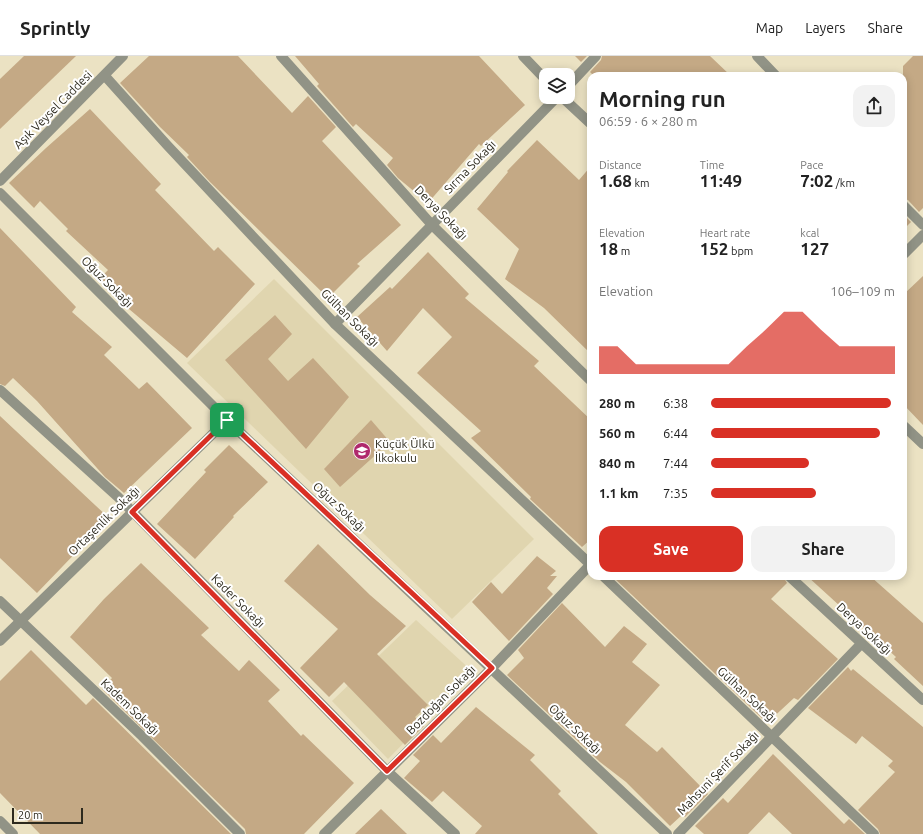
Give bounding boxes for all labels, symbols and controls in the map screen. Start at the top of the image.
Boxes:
text: Sprintly [20,17,90,39]
text: Map [756,20,783,36]
text: Layers [805,20,845,36]
text: Share [867,20,903,36]
street label: Aşık Veysel Caddesi [11,68,94,151]
map controls [539,68,575,104]
button: layers [539,68,575,104]
button: share [853,85,895,127]
text: Morning run [599,86,726,111]
text: 06:59 · 6 × 280 m [599,114,698,128]
street label: Sırma Sokağı [441,138,498,196]
text: Distance [599,159,642,171]
text: Time [700,159,724,171]
text: Pace [800,159,824,171]
text: 1.68 [599,171,632,190]
text: 11:49 [700,171,742,190]
text: 7:02 [800,171,833,190]
text: km [632,177,650,189]
text: /km [833,177,855,189]
street label: Derya Sokağı [412,183,470,242]
text: Elevation [599,227,645,239]
text: Heart rate [700,227,750,239]
text: kcal [800,227,819,239]
text: 18 [599,239,618,258]
text: 152 [700,239,728,258]
text: 127 [800,239,829,258]
text: m [618,245,630,257]
text: bpm [728,245,753,257]
street label: Oğuz Sokağı [79,253,136,310]
text: Elevation [599,284,653,298]
text: 106–109 m [830,284,895,298]
street label: Gülhan Sokağı [319,286,382,349]
text: 280 m [599,396,635,410]
text: 6:38 [663,396,688,410]
pin [210,403,244,437]
icon: arrive [216,409,238,431]
text: 560 m [599,426,635,440]
text: 6:44 [663,426,688,440]
place label: Küçük Ülkü İlkokulu [375,437,435,464]
school or university icon: Küçük Ülkü İlkokulu [352,441,372,461]
text: 840 m [599,456,635,470]
text: 7:44 [663,456,688,470]
street label: Oğuz Sokağı [311,479,368,534]
street label: Ortaşenlik Sokağı [65,483,142,558]
text: 1.1 km [599,486,638,500]
text: 7:35 [663,486,688,500]
button: Save [599,526,743,572]
button: Share [751,526,895,572]
street label: Kader Sokağı [209,571,268,630]
street label: Derya Sokağı [834,600,894,657]
street label: Bozdoğan Sokağı [404,663,478,737]
street label: Gülhan Sokağı [715,664,780,725]
street label: Kadem Sokağı [99,676,162,738]
street label: Oğuz Sokağı [547,701,604,756]
street label: Mahsuni Şerif Sokağı [674,728,761,817]
scale bar [12,806,83,825]
text: 20 m [18,809,42,821]

